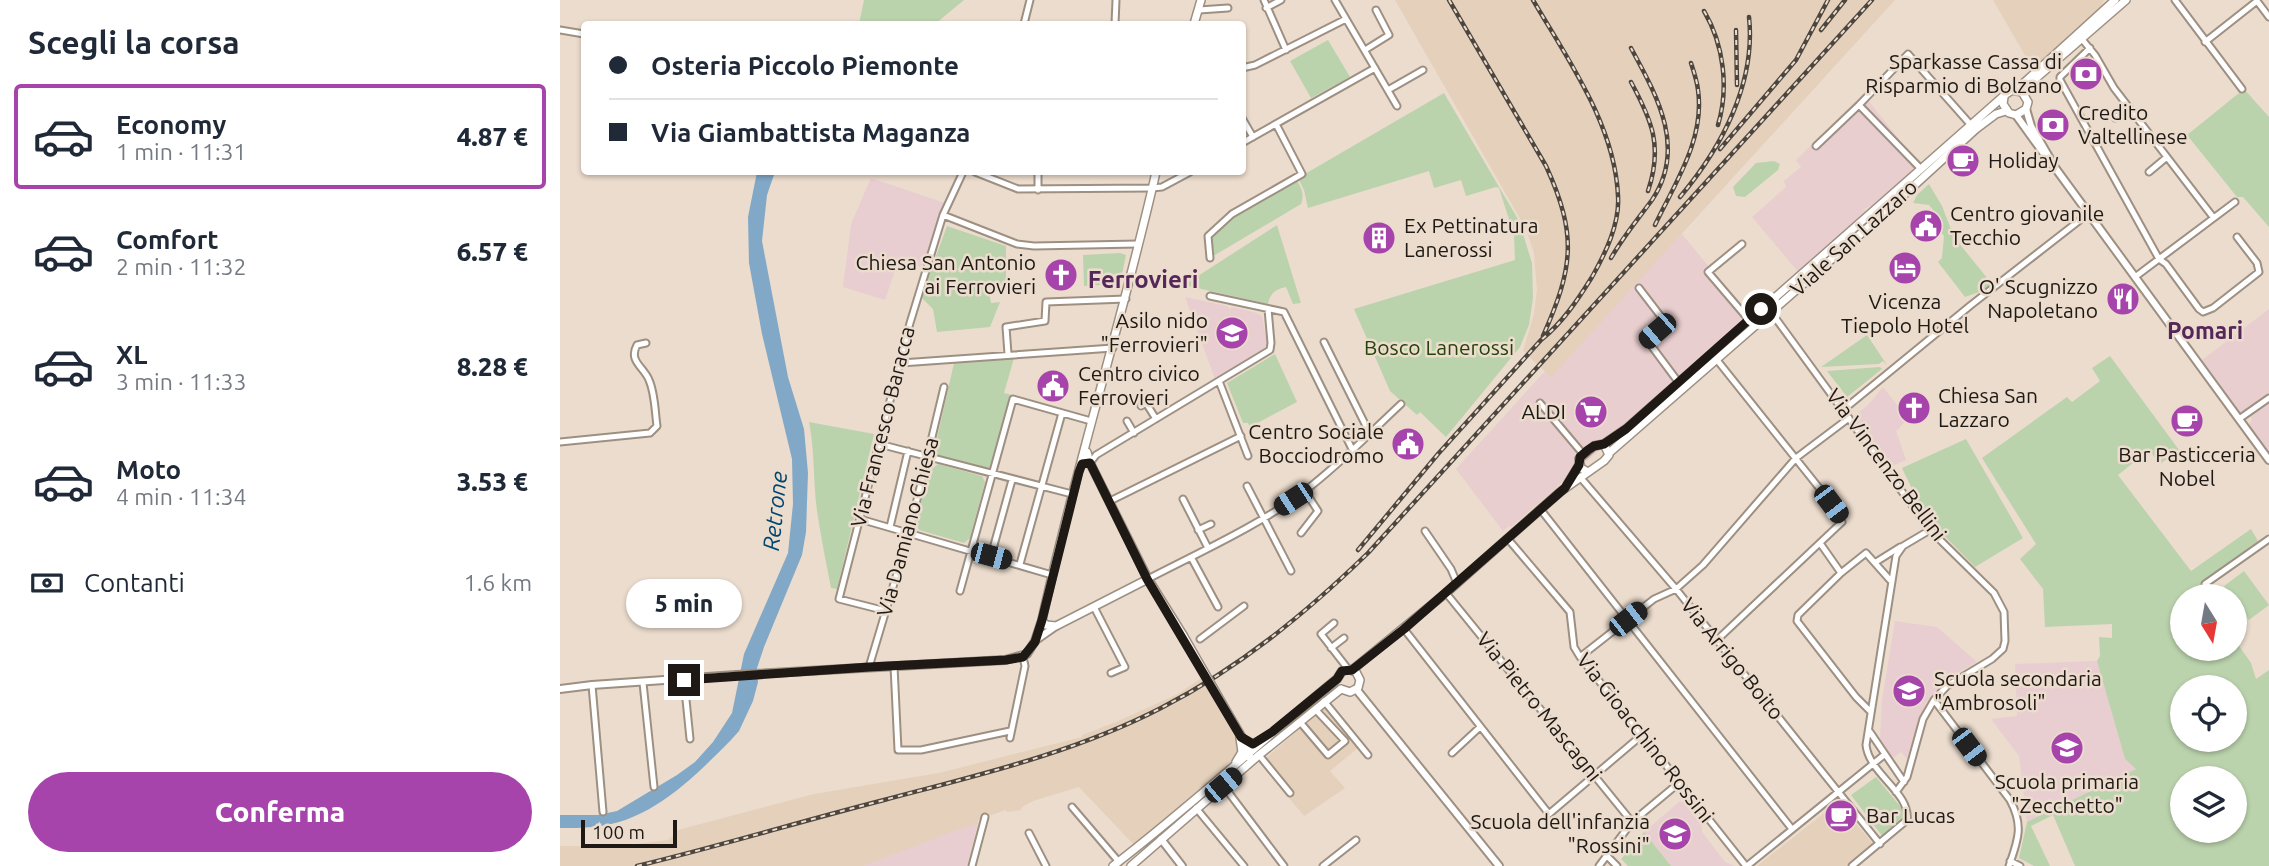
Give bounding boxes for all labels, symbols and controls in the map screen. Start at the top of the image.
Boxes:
text: Scegli la corsa [28,24,240,60]
place label: Sparkasse Cassa di Risparmio di Bolzano [1865,49,2062,97]
text: Osteria Piccolo Piemonte [651,51,959,80]
bank icon: Sparkasse Cassa di Risparmio di Bolzano [2067,55,2105,93]
place label: Credito Valtellinese [2078,100,2187,148]
icon: car [32,105,95,168]
bank icon: Credito Valtellinese [2034,106,2072,144]
text: Economy [116,110,226,139]
text: Via Giambattista Maganza [651,118,970,147]
text: 4.87 € [457,122,528,151]
text: 1 min · 11:31 [116,139,247,164]
cafe icon: Holiday [1944,142,1982,180]
place label: Holiday [1988,148,2059,172]
street label: Viale San Lazzaro [1785,174,1922,300]
place label: Centro giovanile Tecchio [1950,201,2104,249]
public building icon: Centro giovanile Tecchio [1907,207,1945,245]
place label: Ex Pettinatura Lanerossi [1404,213,1539,261]
building icon: Ex Pettinatura Lanerossi [1360,219,1398,257]
icon: car [32,220,95,283]
text: Comfort [116,225,219,254]
text: 6.57 € [457,237,528,266]
hotel icon: Vicenza Tiepolo Hotel [1886,249,1924,287]
place label: Chiesa San Antonio ai Ferrovieri [856,250,1036,298]
text: 2 min · 11:32 [116,254,247,279]
church icon: Chiesa San Antonio ai Ferrovieri [1042,256,1080,294]
district label: Ferrovieri [1088,266,1198,293]
place label: O' Scugnizzo Napoletano [1979,274,2098,322]
restaurant icon: O' Scugnizzo Napoletano [2104,280,2142,318]
place label: Vicenza Tiepolo Hotel [1841,289,1969,337]
route start [1745,293,1777,325]
place label: Asilo nido "Ferrovieri" [1100,308,1208,356]
car [1635,309,1680,353]
school or university icon: Asilo nido "Ferrovieri" [1213,314,1251,352]
district label: Pomari [2167,318,2243,343]
street label: Via Francesco Baracca [845,324,919,530]
icon: car [32,335,95,398]
park label: Bosco Lanerossi [1364,335,1514,359]
text: XL [116,340,147,369]
text: 8.28 € [457,352,528,381]
place label: Centro civico Ferrovieri [1078,361,1200,409]
public building icon: Centro civico Ferrovieri [1034,367,1072,405]
text: 3 min · 11:33 [116,369,247,394]
place label: Chiesa San Lazzaro [1938,383,2038,431]
street label: Via Vincenzo Bellini [1822,384,1952,545]
church icon: Chiesa San Lazzaro [1895,389,1933,427]
supermarket icon: ALDI [1572,393,1610,431]
place label: ALDI [1521,399,1566,423]
cafe icon: Bar Pasticceria Nobel [2168,402,2206,440]
place label: Centro Sociale Bocciodromo [1248,419,1384,467]
public building icon: Centro Sociale Bocciodromo [1389,425,1427,463]
street label: Via Damiano Chiesa [872,434,943,619]
place label: Bar Pasticceria Nobel [2118,442,2256,490]
icon: car [32,450,95,513]
text: Moto [116,455,181,484]
text: 3.53 € [457,467,528,496]
water label: Retrone [758,469,791,552]
car [1270,479,1317,519]
car [1810,481,1853,527]
text: 4 min · 11:34 [116,484,247,509]
car [968,540,1015,572]
icon: cash [28,564,66,602]
text: Contanti [84,568,185,597]
text: 1.6 km [464,570,532,595]
callout: 5 min [626,578,742,628]
north arrow [2170,584,2247,662]
map controls [2170,584,2247,843]
text: 5 min [655,591,713,616]
street label: Via Arrigo Boito [1676,593,1789,724]
car [1605,598,1652,640]
street label: Via Pietro Mascagni [1472,627,1607,786]
street label: Via Gioacchino Rossini [1572,648,1719,827]
route end [668,664,700,696]
place label: Scuola secondaria "Ambrosoli" [1934,666,2102,714]
school or university icon: Scuola secondaria "Ambrosoli" [1890,672,1928,710]
button: locate [2170,675,2247,752]
car [1948,724,1991,770]
school or university icon: Scuola primaria "Zecchetto" [2048,729,2086,767]
car [1201,763,1246,807]
button: layers [2170,766,2247,843]
place label: Scuola primaria "Zecchetto" [1995,769,2139,817]
button: Conferma [28,772,532,852]
cafe icon: Bar Lucas [1822,797,1860,835]
place label: Bar Lucas [1866,803,1955,827]
place label: Scuola dell'infanzia "Rossini" [1470,809,1650,857]
school or university icon: Scuola dell'infanzia "Rossini" [1656,815,1694,853]
scale bar [581,817,677,849]
text: 100 m [592,821,645,843]

